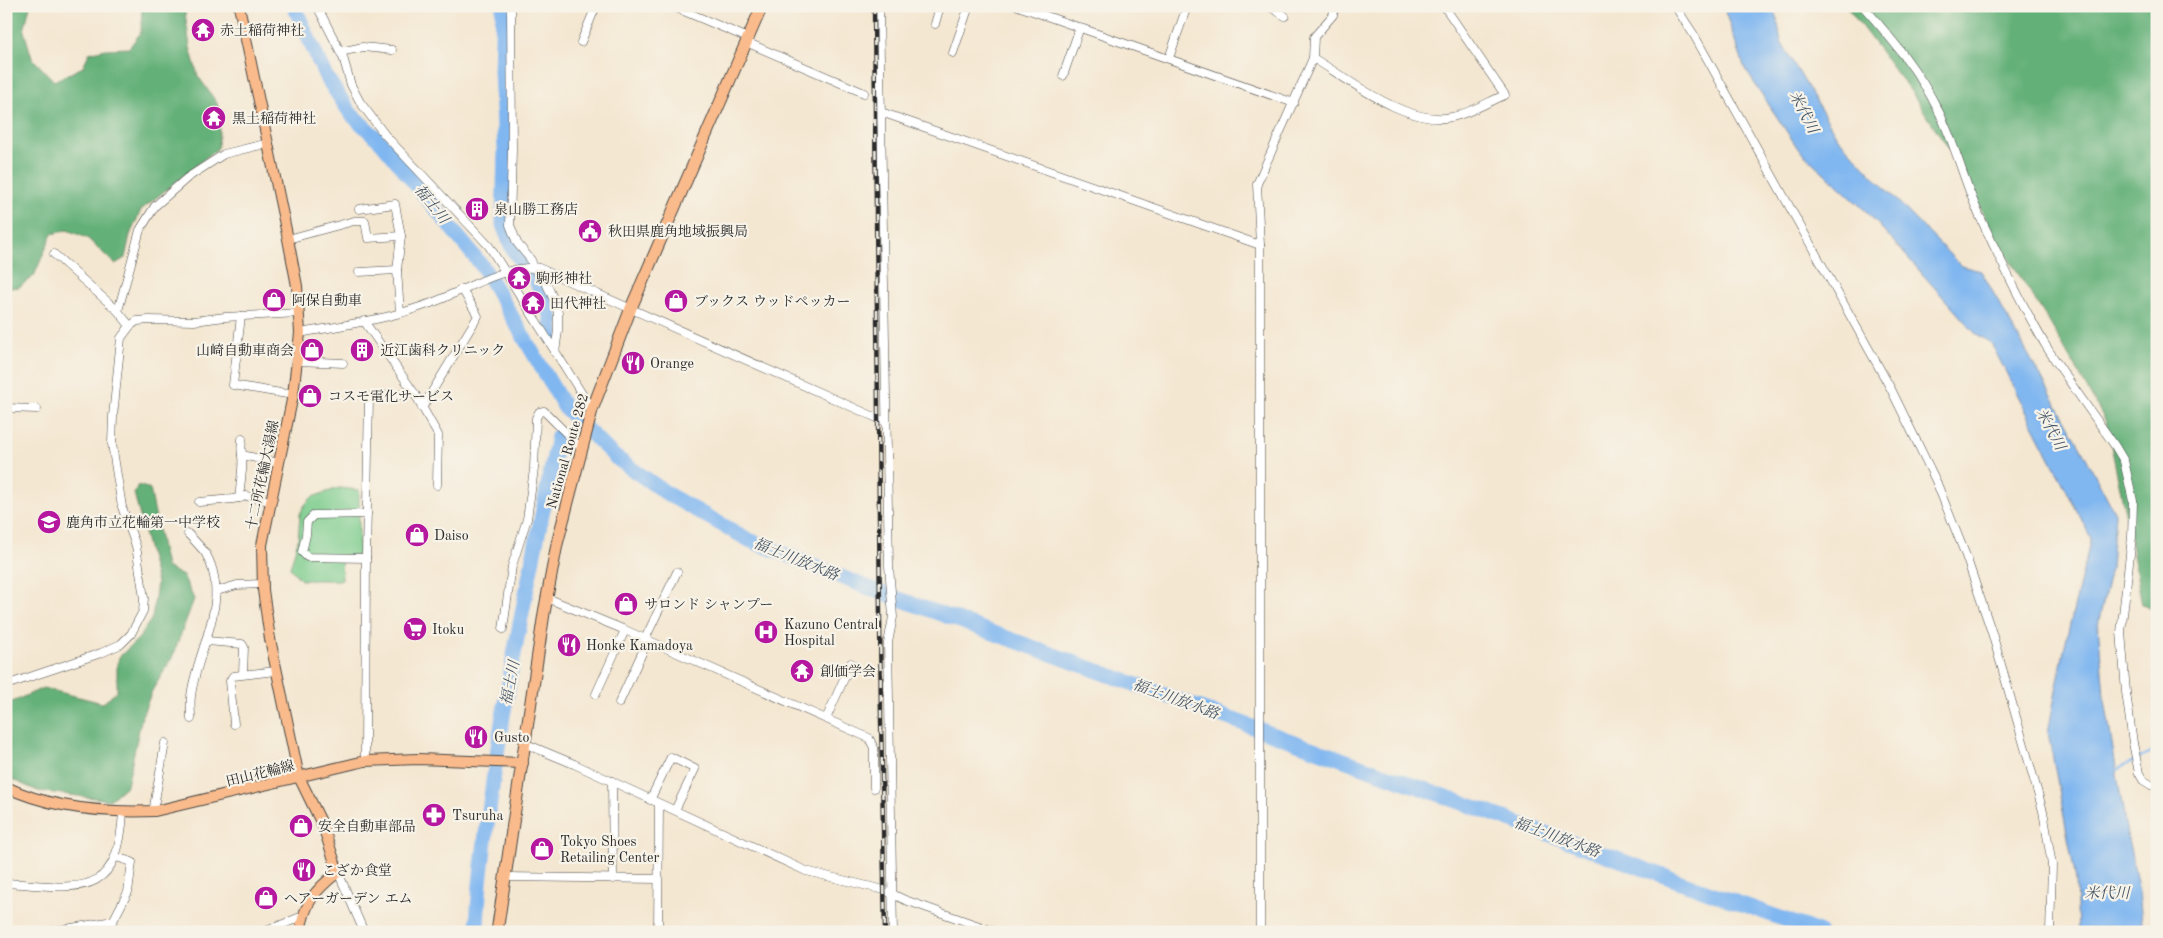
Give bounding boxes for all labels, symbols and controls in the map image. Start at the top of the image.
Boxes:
temple icon: 赤土稲荷神社 [190,17,216,43]
place label: 赤土稲荷神社 [220,23,304,38]
water label: 米代川 [1786,88,1822,138]
temple icon: 黒土稲荷神社 [201,105,227,131]
place label: 黒土稲荷神社 [232,111,316,126]
water label: 福士川 [411,181,454,229]
building icon: 泉山勝工務店 [464,196,490,222]
place label: 泉山勝工務店 [494,202,578,217]
public building icon: 秋田県鹿角地域振興局 [577,218,603,244]
place label: 秋田県鹿角地域振興局 [608,224,748,239]
temple icon: 駒形神社 [506,265,532,291]
place label: 駒形神社 [536,271,592,286]
shop icon: 阿保自動車 [261,287,287,313]
shop icon: ブックス ウッドペッカー [663,288,689,314]
temple icon: 田代神社 [520,290,546,316]
place label: 阿保自動車 [292,293,362,308]
place label: ブックス ウッドペッカー [694,294,851,309]
place label: 田代神社 [550,296,606,311]
shop icon: 山崎自動車商会 [299,337,325,363]
building icon: 近江歯科クリニック [349,337,375,363]
place label: 山崎自動車商会 [196,343,294,358]
place label: 近江歯科クリニック [380,343,505,358]
restaurant icon: Orange [620,350,646,376]
place label: Orange [650,357,694,371]
shop icon: コスモ電化サービス [297,383,323,409]
place label: コスモ電化サービス [328,389,454,404]
street label: National Route 282 [545,392,591,511]
water label: 米代川 [2032,405,2070,455]
street label: 十二所花輪大湯線 [244,419,281,531]
school or university icon: 鹿角市立花輪第一中学校 [36,509,62,535]
place label: 鹿角市立花輪第一中学校 [66,515,220,530]
shop icon: Daiso [404,522,430,548]
place label: Daiso [434,529,469,543]
water label: 福士川放水路 [751,535,842,585]
shop icon: サロンド シャンプー [613,591,639,617]
place label: サロンド シャンプー [644,598,773,612]
supermarket icon: Itoku [402,616,428,642]
place label: Kazuno Central Hospital [784,618,878,648]
hospital icon: Kazuno Central Hospital [753,619,779,645]
place label: Itoku [432,623,465,637]
restaurant icon: Honke Kamadoya [556,632,582,658]
place label: Honke Kamadoya [586,639,693,653]
water label: 福士川 [498,657,524,707]
temple icon: 創価学会 [789,658,815,684]
place label: 創価学会 [820,664,876,679]
water label: 福士川放水路 [1131,676,1222,723]
restaurant icon: Gusto [463,724,489,750]
place label: Gusto [494,731,530,745]
street label: 田山花輪線 [224,758,296,789]
pharmacy icon: Tsuruha [421,802,447,828]
place label: Tsuruha [452,809,503,823]
shop icon: 安全自動車部品 [288,813,314,839]
water label: 福士川放水路 [1512,814,1603,861]
place label: 安全自動車部品 [318,819,416,834]
place label: Tokyo Shoes Retailing Center [560,835,659,865]
shop icon: Tokyo Shoes Retailing Center [529,836,555,862]
restaurant icon: こざか食堂 [291,857,317,883]
place label: こざか食堂 [322,863,392,878]
shop icon: ヘアーガーデン エム [253,885,279,911]
water label: 米代川 [2084,885,2131,902]
place label: ヘアーガーデン エム [284,891,413,906]

